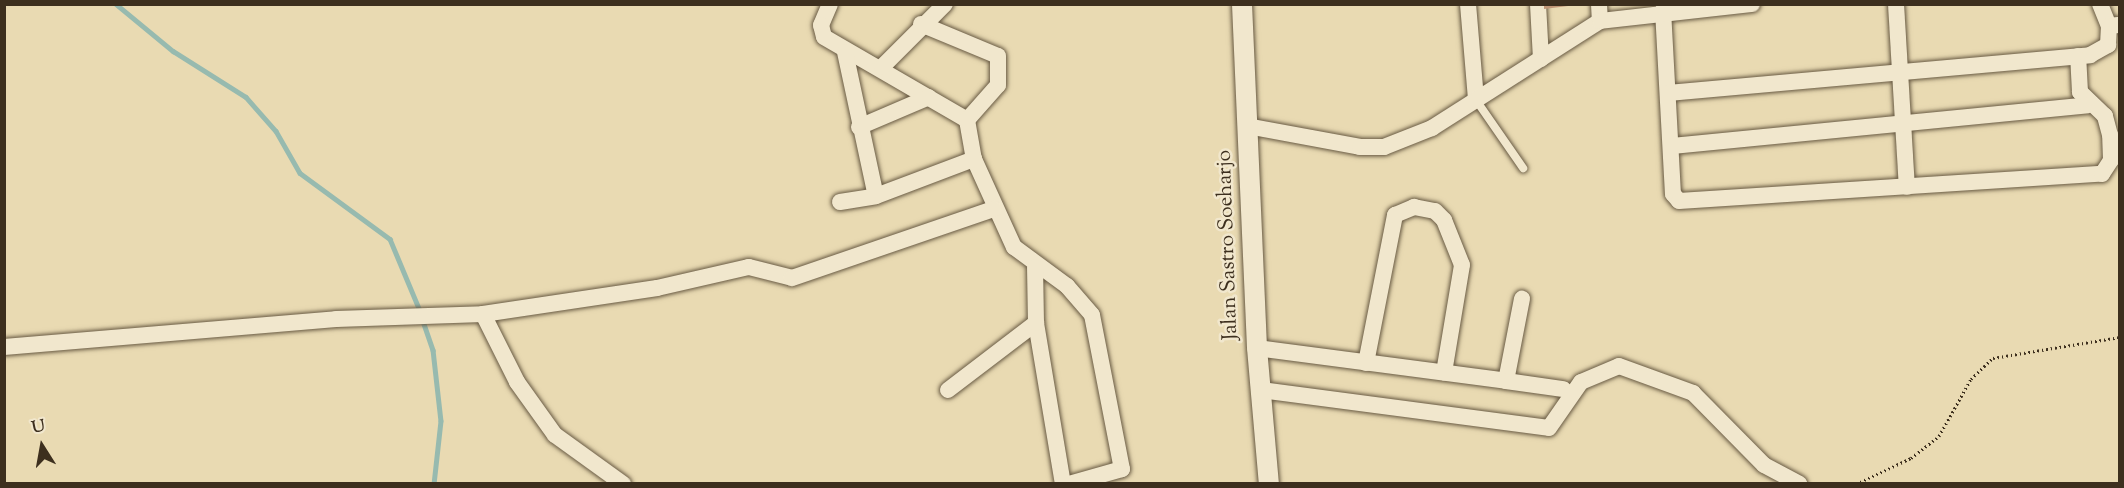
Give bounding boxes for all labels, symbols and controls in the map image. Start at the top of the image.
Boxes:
street label: Jalan Sastro Soeharjo [1212,149,1244,341]
text: U [30,415,47,440]
north arrow [12,416,72,476]

